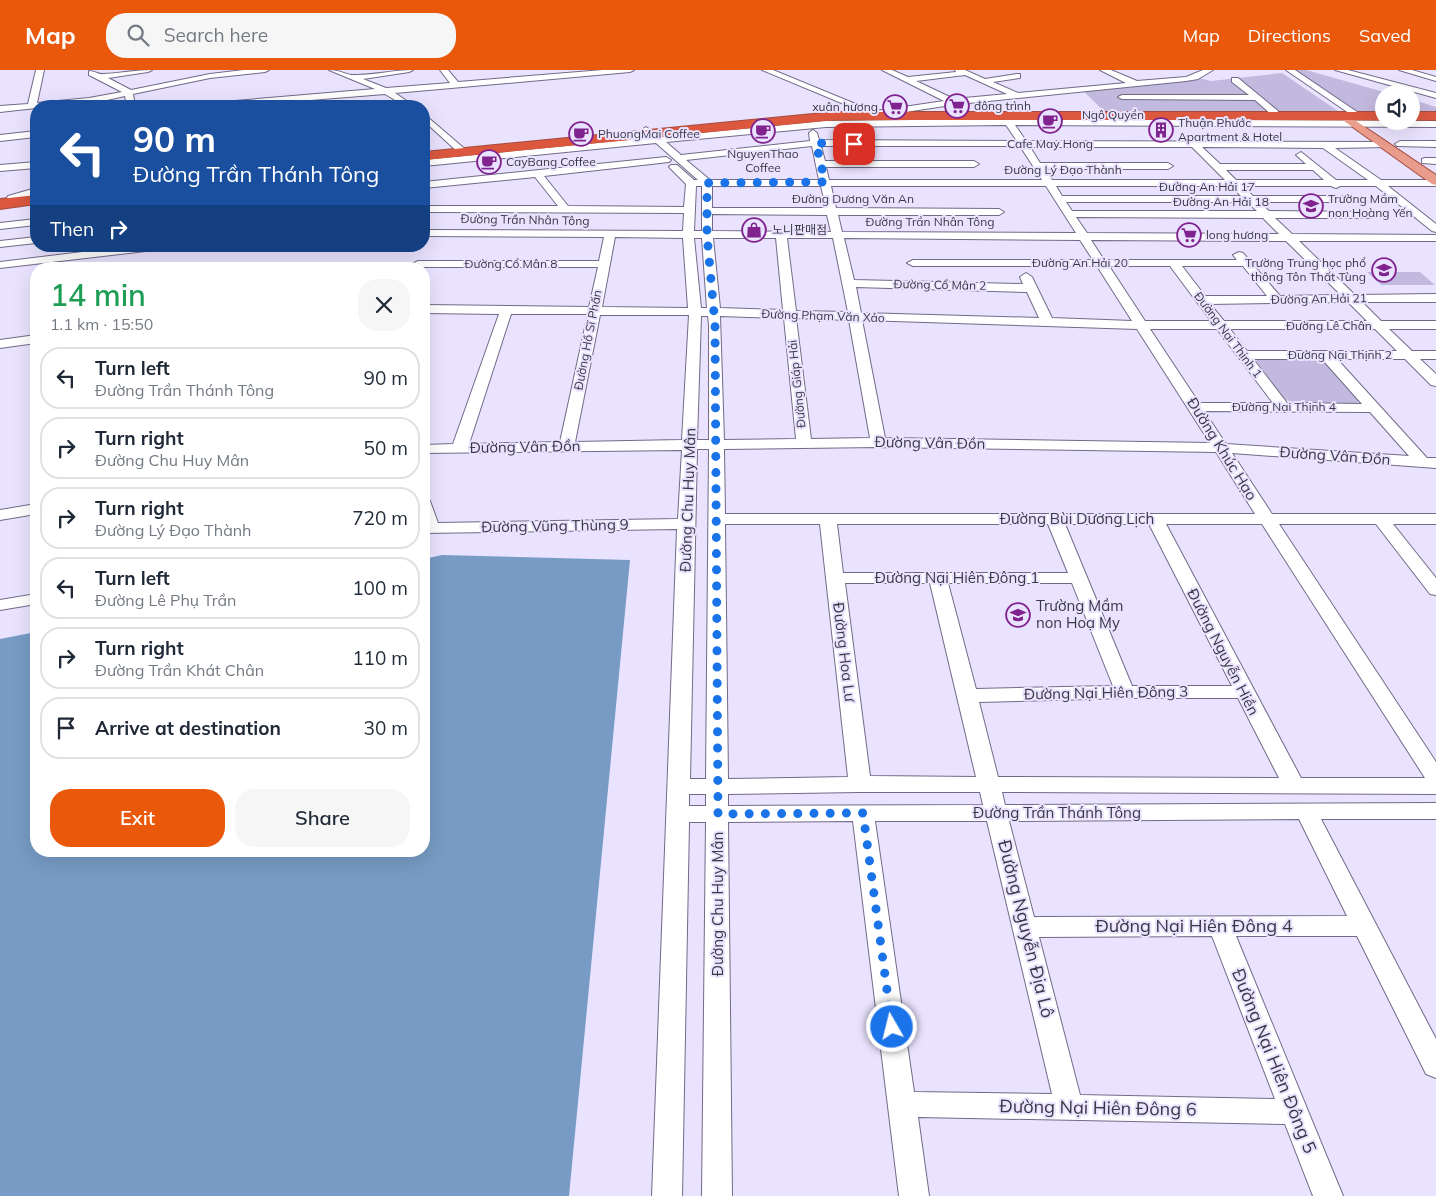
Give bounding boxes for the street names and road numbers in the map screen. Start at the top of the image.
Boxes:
street label: Ngô Quyền [1082,107,1144,122]
street label: Đường Lý Đạo Thành [1004,162,1122,177]
street label: Đường An Hải 17 [1159,179,1255,194]
street label: Đường Dương Văn An [792,191,914,206]
street label: Đường An Hải 18 [1173,194,1269,209]
street label: Đường Trần Nhân Tông [460,211,590,228]
street label: Đường Trần Nhân Tông [865,214,995,229]
street label: Đường An Hải 20 [1032,255,1128,270]
street label: Đường Cổ Mân 8 [465,256,557,271]
street label: Đường Cổ Mân 2 [893,276,987,293]
street label: Đường Hồ Sĩ Phấn [570,288,605,391]
street label: Đường Nại Thịnh 1 [1191,289,1266,381]
street label: Đường An Hải 21 [1271,290,1367,307]
street label: Đường Phạm Văn Xảo [761,306,885,325]
street label: Đường Lê Chân [1286,318,1372,333]
street label: Đường Giáp Hải [784,339,809,429]
street label: Đường Nại Thịnh 2 [1288,347,1392,362]
street label: Đường Khúc Hạo [1183,394,1262,504]
street label: Đường Nại Thịnh 4 [1232,399,1336,414]
street label: Đường Chu Huy Mân [675,427,700,573]
street label: Đường Vân Đồn [874,432,986,453]
street label: Đường Vân Đồn [469,436,581,457]
street label: Đường Vân Đồn [1279,442,1391,469]
street label: Đường Bùi Dương Lịch [1000,509,1154,528]
street label: Đường Vũng Thùng 9 [481,515,629,536]
street label: Đường Nại Hiên Đông 1 [875,568,1039,587]
street label: Đường Nguyễn Hiền [1183,585,1264,718]
street label: Đường Hoa Lư [829,601,860,704]
street label: Đường Nại Hiên Đông 3 [1024,682,1188,703]
street label: Đường Trần Thánh Tông [973,803,1141,822]
street label: Đường Chu Huy Mân [708,832,727,976]
street label: Đường Nguyễn Địa Lô [993,838,1060,1020]
street label: Đường Nại Hiên Đông 4 [1095,914,1293,937]
street label: Đường Nại Hiên Đông 5 [1227,965,1322,1157]
street label: Đường Nại Hiên Đông 6 [999,1094,1197,1121]

